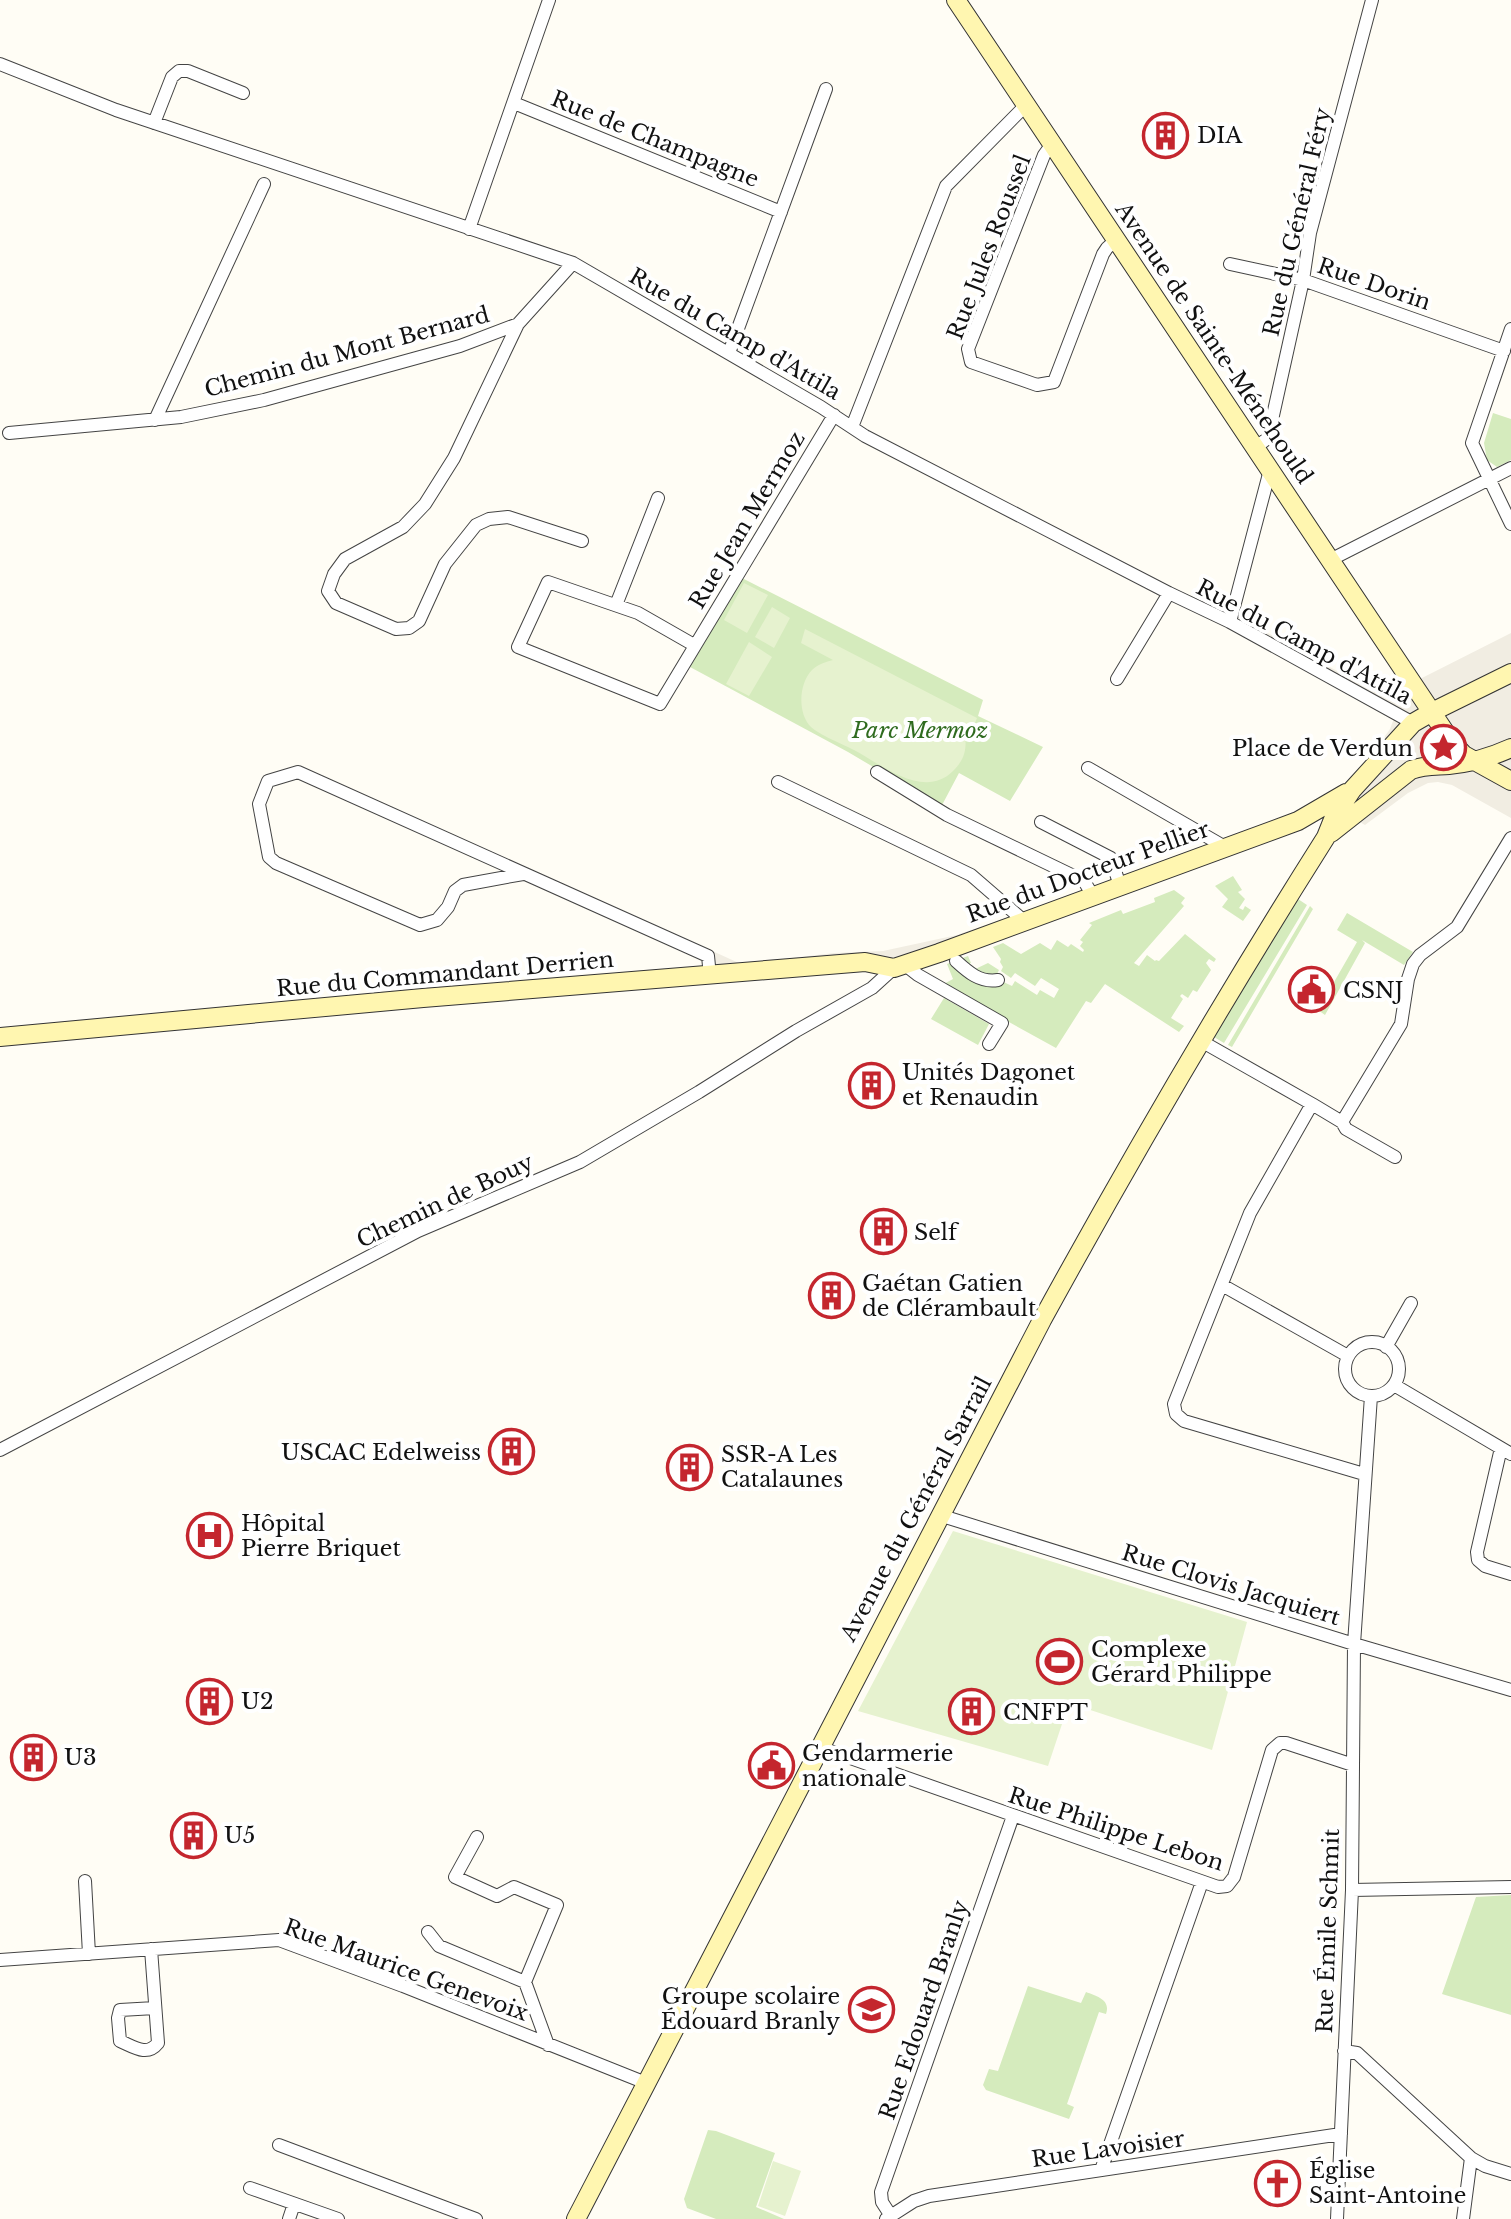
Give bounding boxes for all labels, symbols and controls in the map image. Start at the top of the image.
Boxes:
street label: Rue de Champagne [547,85,763,193]
street label: Rue du Général Féry [1258,105,1336,339]
building icon: DIA [1142,111,1190,159]
place label: DIA [1197,122,1243,149]
street label: Rue Jules Roussel [941,151,1037,343]
street label: Avenue de Sainte-Ménehould [1109,196,1319,489]
street label: Rue Dorin [1314,252,1434,316]
street label: Rue du Camp d'Attila [624,262,846,406]
street label: Chemin du Mont Bernard [202,301,493,403]
street label: Rue Jean Mermoz [683,426,811,614]
street label: Rue du Camp d'Attila [1192,574,1417,711]
park label: Parc Mermoz [851,717,988,744]
place icon: Place de Verdun [1420,724,1468,772]
place label: Place de Verdun [1232,735,1413,762]
street label: Rue du Docteur Pellier [963,815,1214,929]
street label: Rue du Commandant Derrien [275,946,615,1002]
public building icon: CSNJ [1288,966,1336,1014]
place label: CSNJ [1343,977,1403,1004]
place label: Unités Dagonet et Renaudin [902,1059,1076,1111]
building icon: Unités Dagonet et Renaudin [847,1061,895,1109]
street label: Chemin de Bouy [352,1148,538,1254]
building icon: Self [859,1208,907,1256]
place label: Self [914,1219,960,1246]
place label: Gaétan Gatien de Clérambault [862,1270,1037,1322]
building icon: Gaétan Gatien de Clérambault [807,1272,855,1320]
street label: Avenue du Général Sarrail [834,1372,997,1647]
building icon: USCAC Edelweiss [488,1428,536,1476]
place label: USCAC Edelweiss [281,1439,481,1466]
place label: SSR-A Les Catalaunes [721,1441,843,1493]
building icon: SSR-A Les Catalaunes [666,1443,714,1491]
place label: Hôpital Pierre Briquet [241,1510,401,1562]
hospital icon: Hôpital Pierre Briquet [186,1512,234,1560]
street label: Rue Clovis Jacquiert [1119,1539,1344,1631]
place label: Complexe Gérard Philippe [1091,1636,1272,1688]
sports icon: Complexe Gérard Philippe [1036,1638,1084,1686]
building icon: U2 [186,1677,234,1725]
place label: U2 [241,1688,274,1715]
building icon: CNFPT [948,1688,996,1736]
place label: CNFPT [1003,1699,1088,1726]
building icon: U3 [9,1733,57,1781]
place label: Gendarmerie nationale [802,1740,953,1792]
public building icon: Gendarmerie nationale [747,1742,795,1790]
place label: U3 [64,1744,97,1771]
street label: Rue Philippe Lebon [1005,1781,1227,1877]
building icon: U5 [169,1811,217,1859]
place label: U5 [224,1822,255,1849]
street label: Rue Émile Schmit [1310,1828,1345,2034]
street label: Rue Edouard Branly [874,1897,974,2123]
street label: Rue Maurice Genevoix [280,1913,532,2027]
place label: Groupe scolaire Édouard Branly [661,1983,840,2035]
school or university icon: Groupe scolaire Édouard Branly [847,1985,895,2033]
street label: Rue Lavoisier [1030,2125,1187,2173]
place label: Église Saint-Antoine [1309,2156,1466,2209]
church icon: Église Saint-Antoine [1254,2159,1302,2207]

